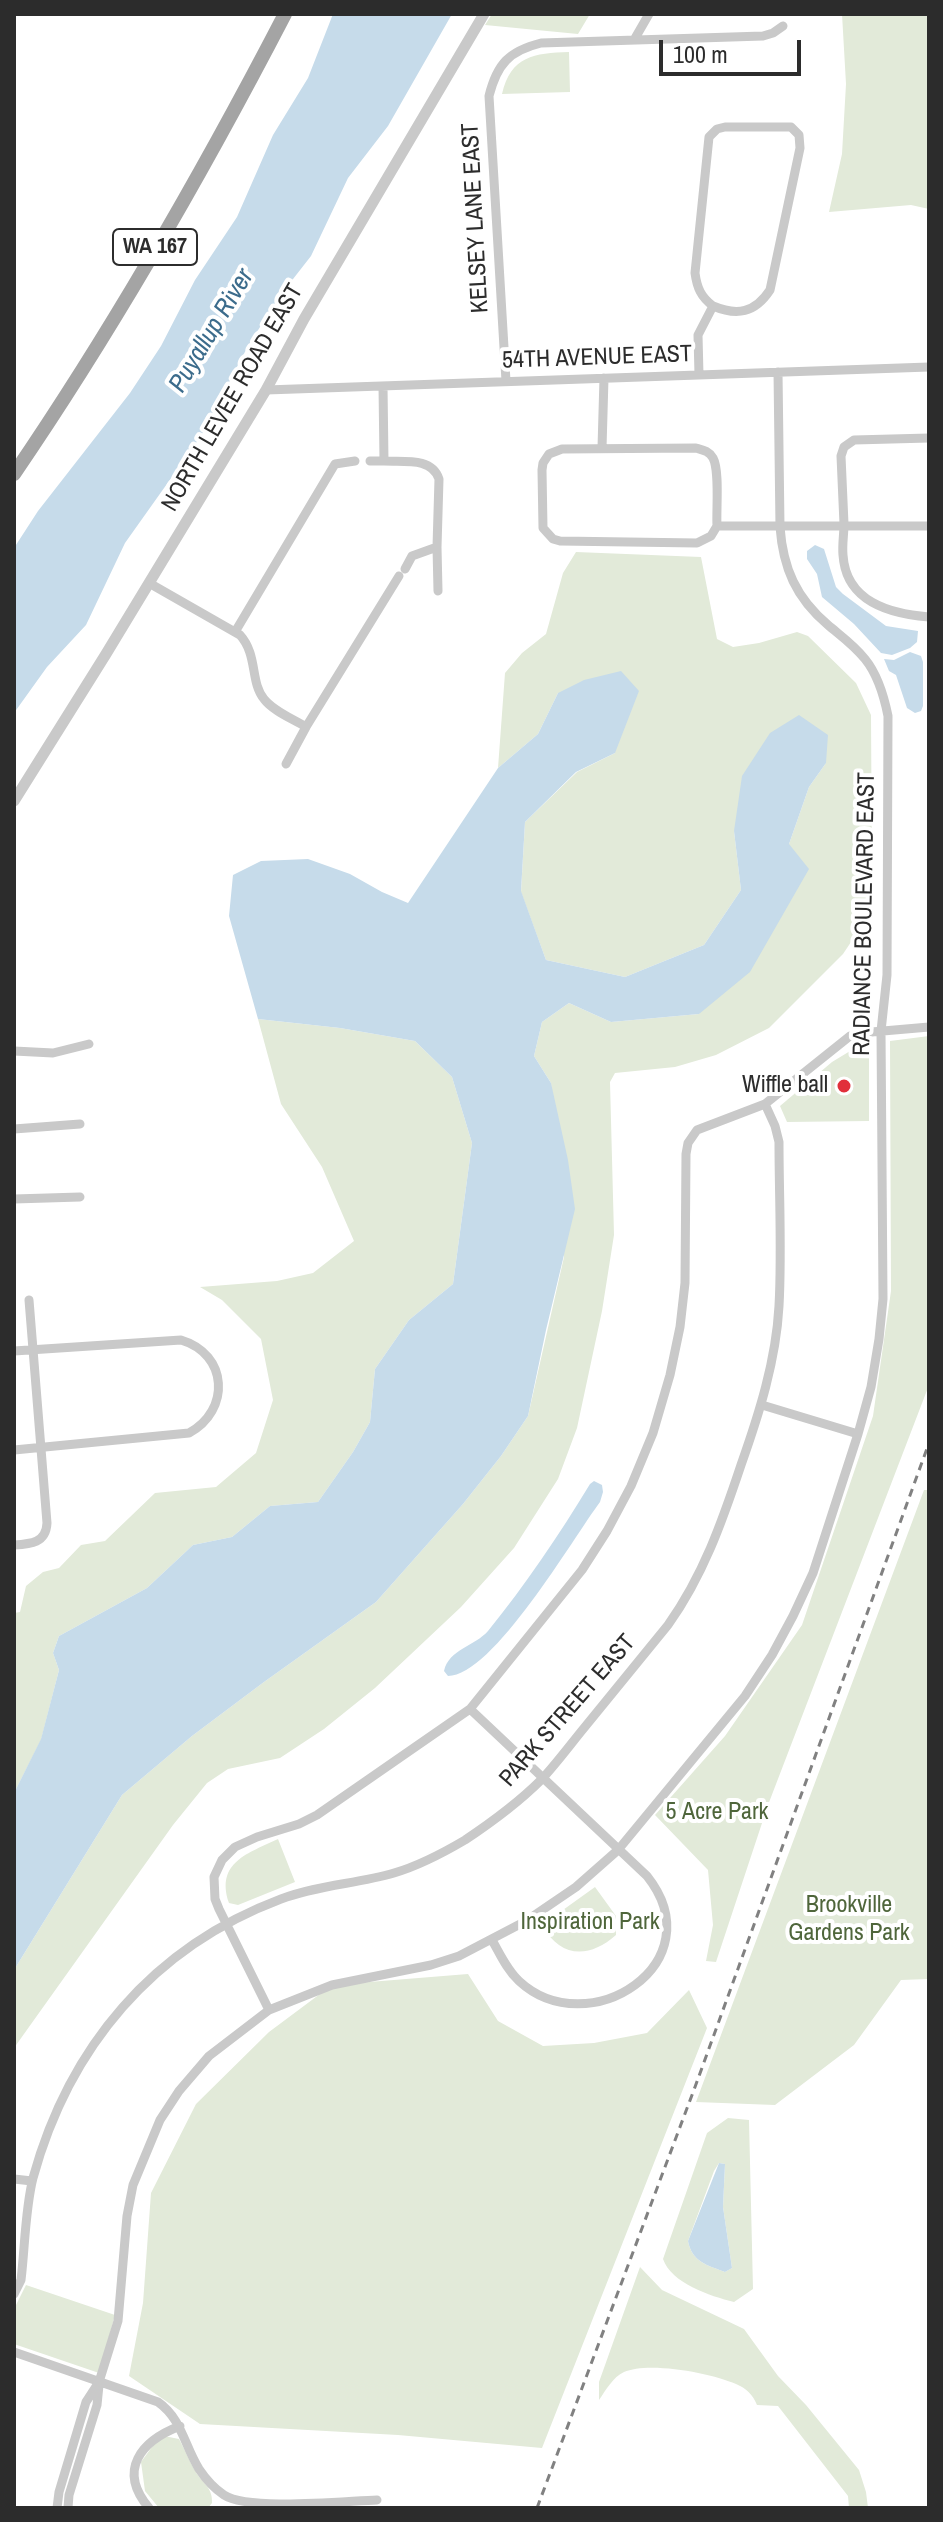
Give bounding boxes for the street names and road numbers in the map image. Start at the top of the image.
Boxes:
street label: KELSEY LANE EAST [457,122,495,314]
road number: WA 167 [113,229,197,265]
street label: NORTH LEVEE ROAD EAST [156,279,310,517]
street label: 54TH AVENUE EAST [502,340,692,376]
street label: RADIANCE BOULEVARD EAST [848,772,882,1056]
street label: PARK STREET EAST [494,1629,642,1793]

